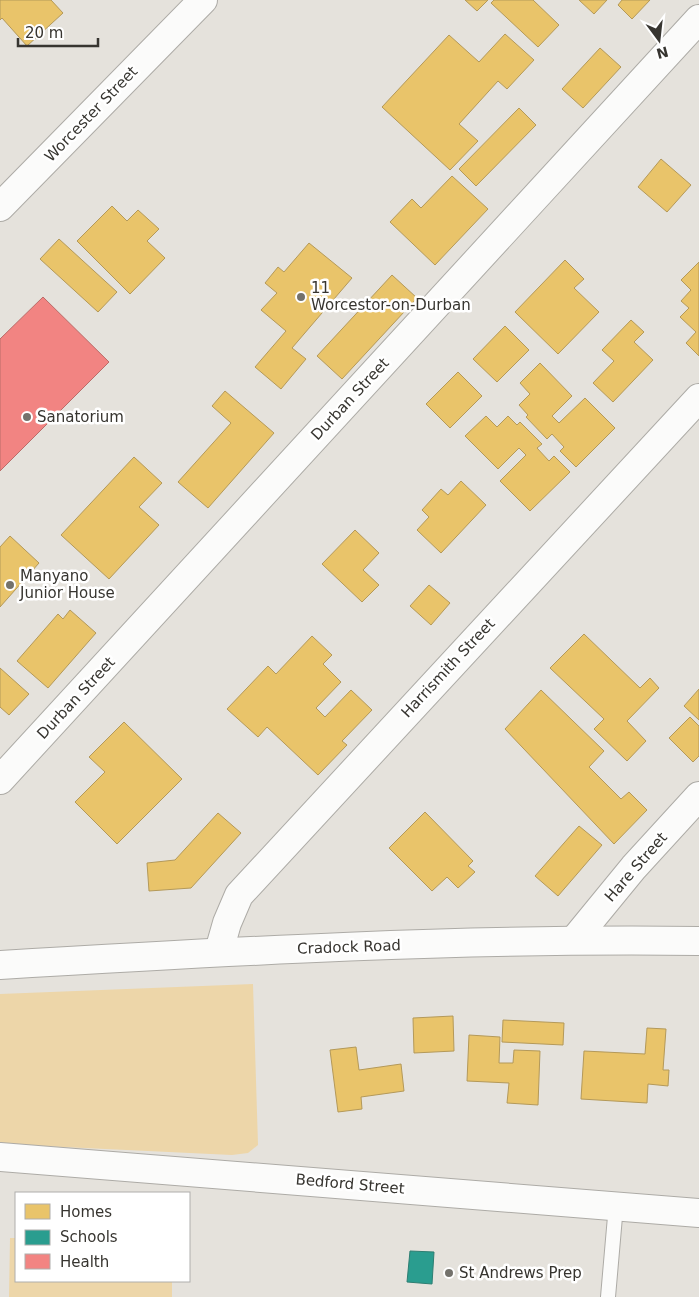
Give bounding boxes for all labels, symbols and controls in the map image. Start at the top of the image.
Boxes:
scale bar [18,15,98,47]
north arrow [634,15,684,65]
text: 20 m [25,24,63,42]
text: N [655,43,670,62]
street label: Worcester Street [41,62,141,166]
place label: 11 Worcestor-on-Durban [311,279,471,314]
marker: 11 Worcestor-on-Durban [295,291,307,303]
street label: Durban Street [307,354,393,444]
place label: Sanatorium [37,408,124,426]
marker: Sanatorium [21,411,33,423]
place label: Manyano Junior House [19,567,115,602]
marker: Manyano Junior House [4,579,16,591]
street label: Harrismith Street [397,615,499,721]
street label: Durban Street [33,653,119,743]
street label: Hare Street [601,829,671,905]
street label: Cradock Road [297,936,401,958]
street label: Bedford Street [295,1170,405,1198]
legend [15,1192,190,1282]
text: Homes [60,1203,112,1221]
text: Schools [60,1228,118,1246]
text: Health [60,1253,109,1271]
place label: St Andrews Prep [459,1264,582,1282]
marker: St Andrews Prep [443,1267,455,1279]

